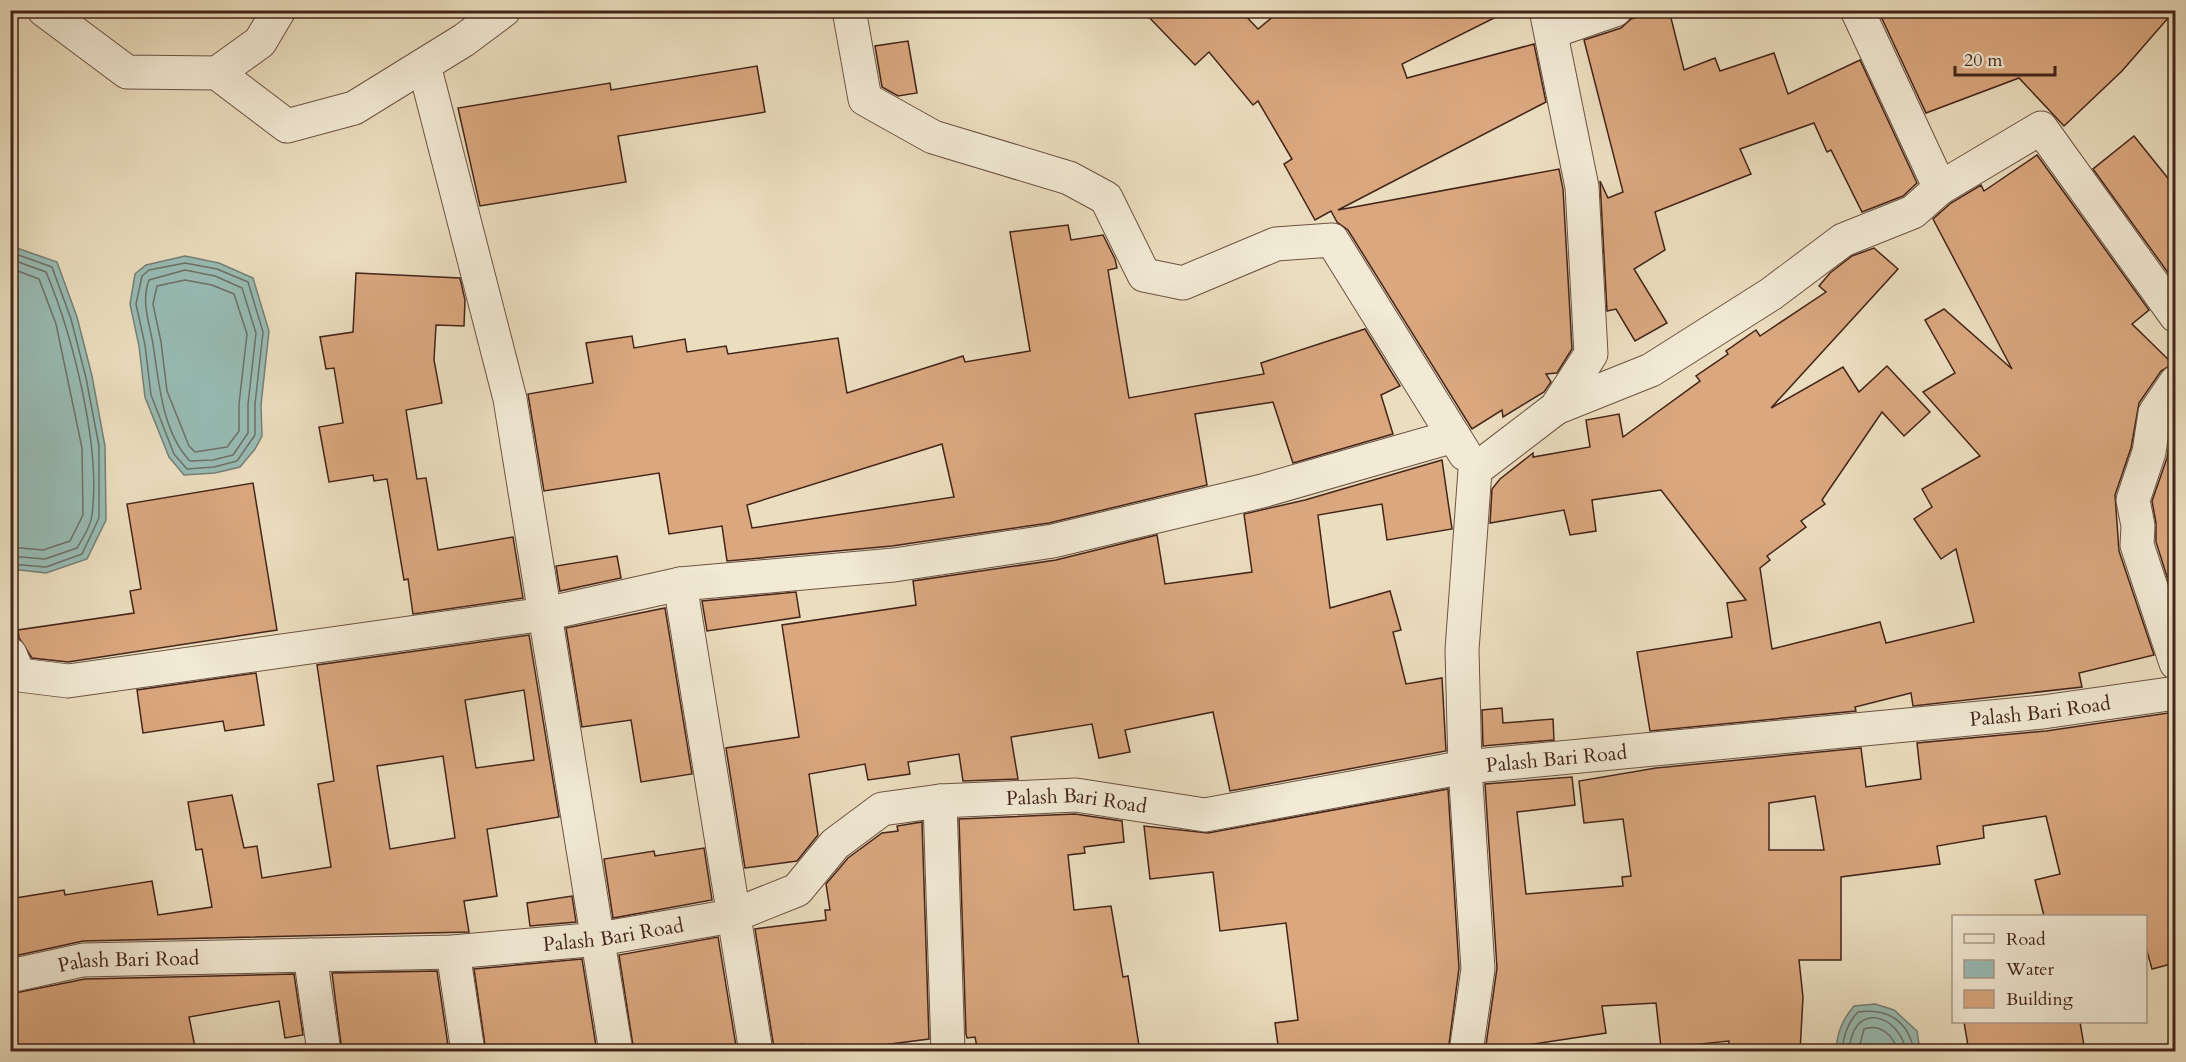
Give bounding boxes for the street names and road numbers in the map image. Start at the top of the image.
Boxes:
street label: Palash Bari Road [1968,689,2113,733]
street label: Palash Bari Road [1485,739,1629,779]
street label: Palash Bari Road [1005,782,1149,820]
street label: Palash Bari Road [542,912,686,958]
street label: Palash Bari Road [55,944,200,979]

